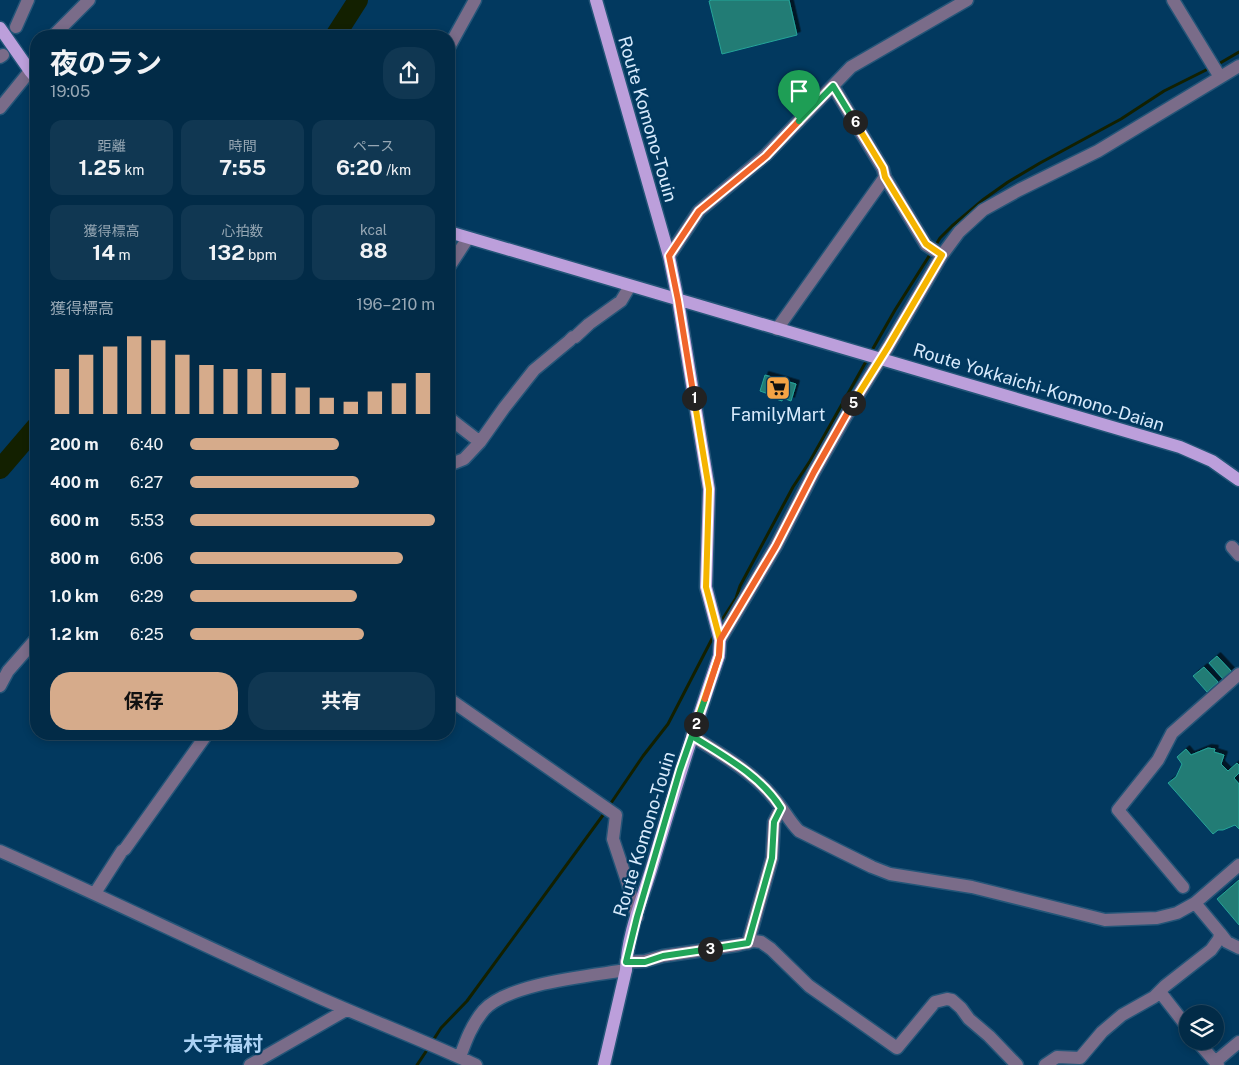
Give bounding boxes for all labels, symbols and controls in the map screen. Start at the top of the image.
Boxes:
street label: Route Komono-Touin [614,34,682,204]
text: 夜のラン [50,46,162,79]
button: share [383,47,435,99]
pin [778,70,820,121]
icon: arrive [785,77,813,105]
text: 19:05 [50,82,90,101]
pin: 6 [842,110,868,134]
text: 6 [851,114,860,130]
text: 距離 [98,138,126,154]
text: 時間 [229,138,257,154]
text: ペース [353,138,394,154]
text: 1.25 [79,155,121,180]
text: 7:55 [219,155,266,180]
text: 6:20 [336,155,383,180]
text: km [121,162,144,178]
text: /km [383,162,411,178]
text: kcal [360,222,387,238]
text: 獲得標高 [84,223,140,239]
text: 心拍数 [222,223,264,239]
text: 88 [359,238,388,263]
text: 14 [92,240,115,265]
text: 132 [208,240,245,265]
text: m [115,247,131,263]
text: bpm [245,247,277,263]
text: 196–210 m [356,295,435,314]
text: 獲得標高 [50,299,114,318]
street label: Route Yokkaichi-Komono-Daian [911,339,1167,435]
supermarket icon: FamilyMart [765,375,791,401]
pin: 1 [682,386,706,410]
text: 1 [692,390,698,406]
pin: 5 [840,390,866,416]
text: 5 [849,395,858,411]
place label: FamilyMart [731,404,825,425]
text: 200 m [50,435,99,454]
text: 6:40 [130,435,163,454]
text: 400 m [50,473,99,492]
text: 6:27 [130,473,163,492]
text: 600 m [50,511,99,530]
text: 5:53 [130,511,164,530]
text: 800 m [50,549,99,568]
text: 6:06 [130,549,163,568]
text: 1.0 km [50,587,99,606]
text: 6:29 [130,587,163,606]
text: 1.2 km [50,625,99,644]
text: 6:25 [130,625,164,644]
button: 保存 [50,672,238,730]
button: 共有 [248,672,435,730]
pin: 2 [684,712,708,736]
text: 2 [692,716,701,732]
street label: Route Komono-Touin [609,749,679,919]
pin: 3 [698,936,722,962]
text: 3 [706,941,715,957]
map controls [1179,1005,1224,1050]
button: layers [1179,1005,1224,1050]
district label: 大字福村 [183,1032,263,1056]

